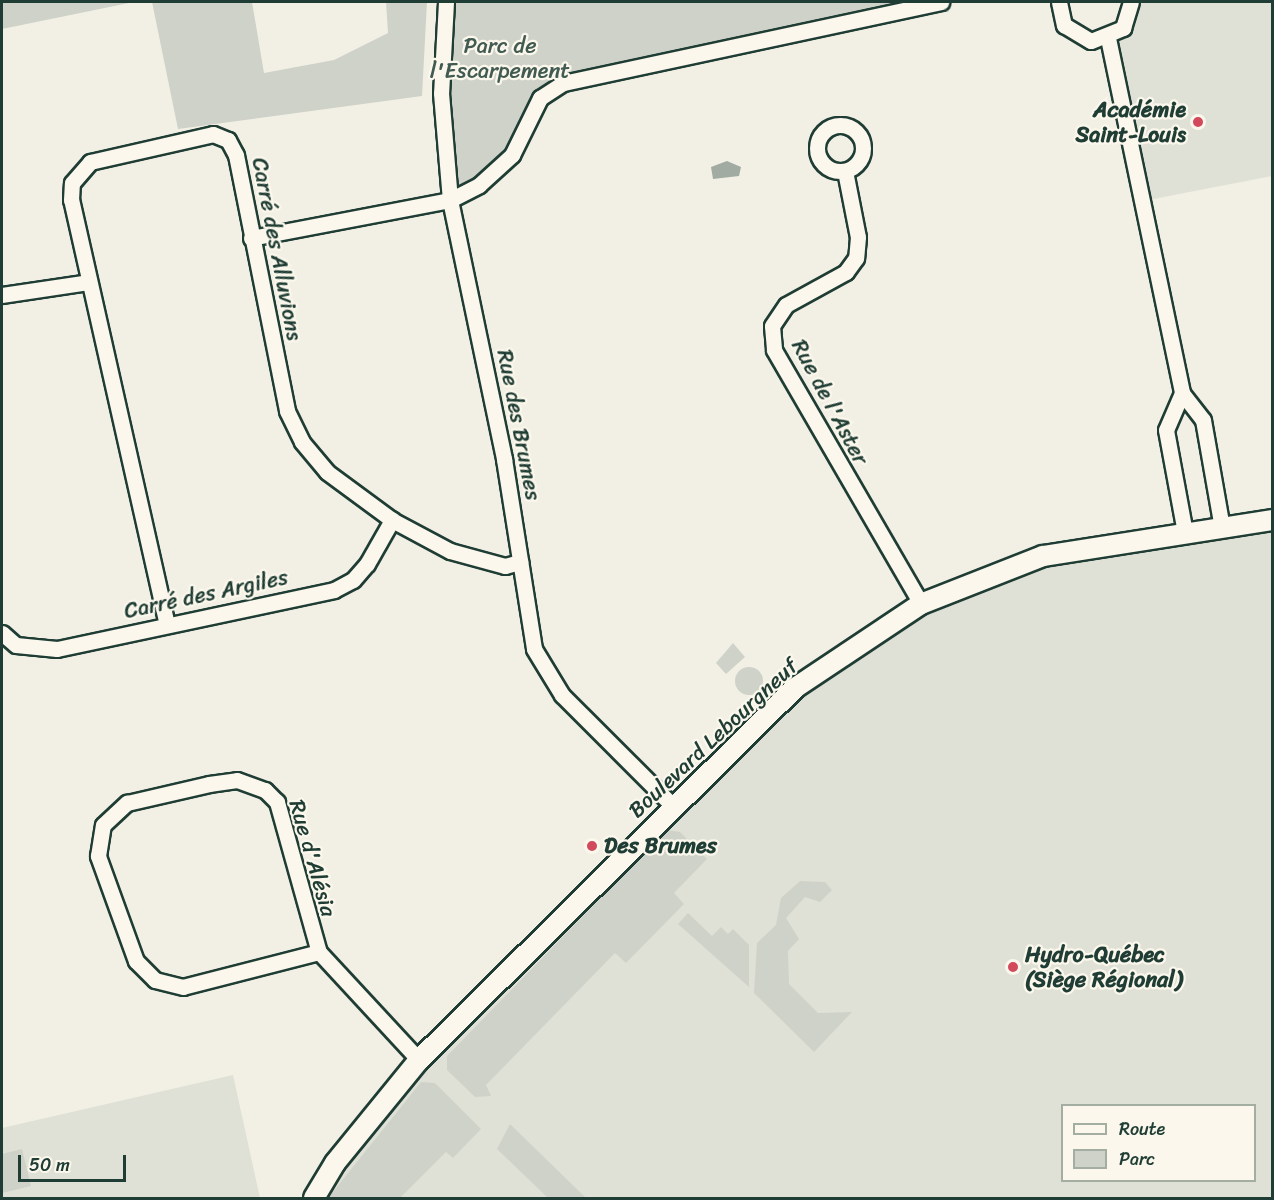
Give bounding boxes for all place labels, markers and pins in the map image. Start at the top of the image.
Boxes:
place label: Académie Saint-Louis [1075,96,1186,148]
marker: Académie Saint-Louis [1191,115,1205,129]
place label: Des Brumes [604,833,716,859]
marker: Des Brumes [585,839,599,853]
place label: Hydro-Québec (Siège Régional) [1025,941,1182,992]
marker: Hydro-Québec (Siège Régional) [1006,960,1020,974]

